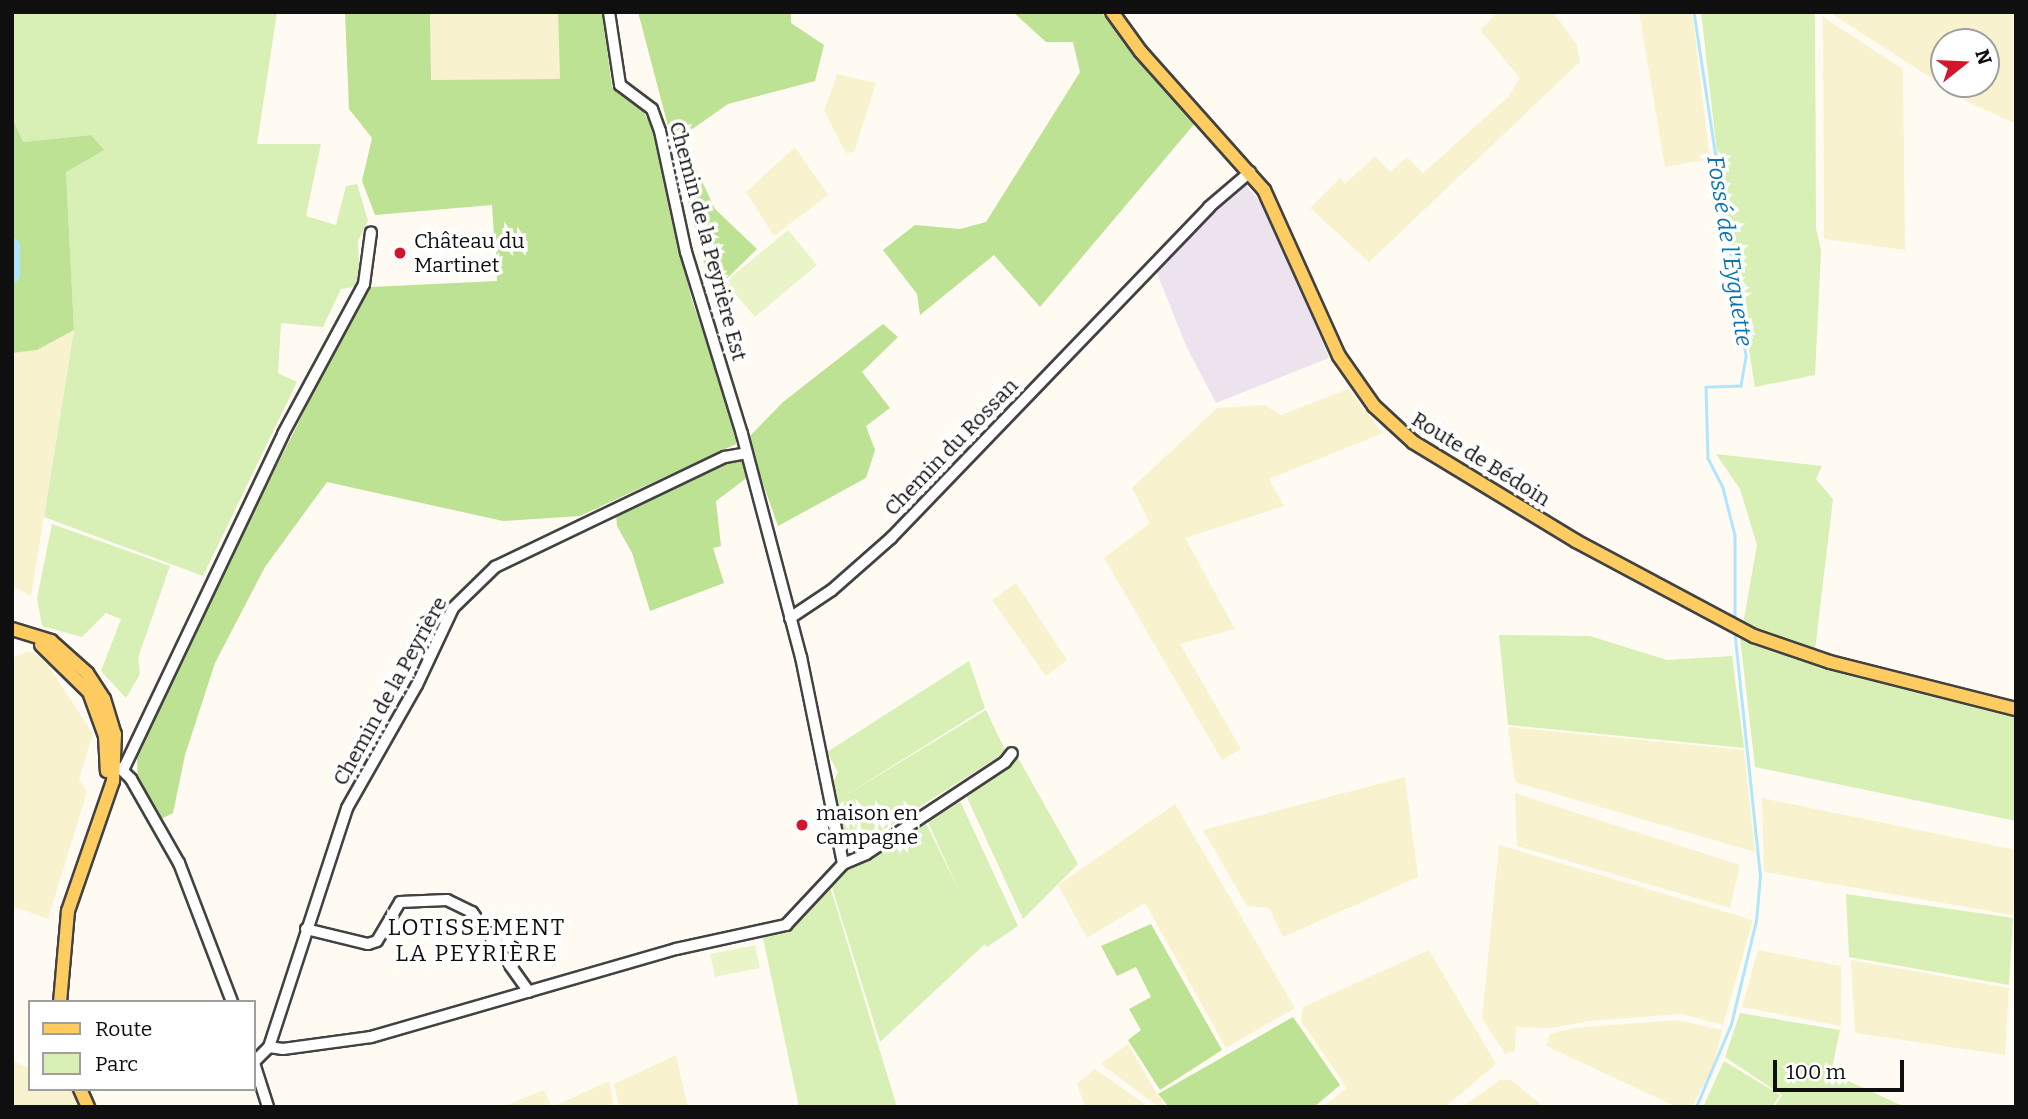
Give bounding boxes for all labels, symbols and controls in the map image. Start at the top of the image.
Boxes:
north arrow [1930,28,2000,98]
text: N [1970,46,1997,67]
street label: Chemin de la Peyrière Est [664,119,752,363]
water label: Fossé de l'Eyguette [1701,154,1759,348]
place label: Château du Martinet [414,228,524,278]
marker: Château du Martinet [392,245,408,261]
street label: Chemin du Rossan [879,373,1023,521]
street label: Route de Bédoin [1407,406,1555,512]
street label: Chemin de la Peyrière [328,592,452,790]
place label: maison en campagne [816,800,918,850]
marker: maison en campagne [794,817,810,833]
district label: LOTISSEMENT LA PEYRIÈRE [389,913,565,967]
legend [28,1000,256,1091]
text: Route [95,1016,152,1042]
scale bar [1776,1046,1907,1090]
text: Parc [95,1051,138,1077]
text: 100 m [1786,1059,1846,1085]

